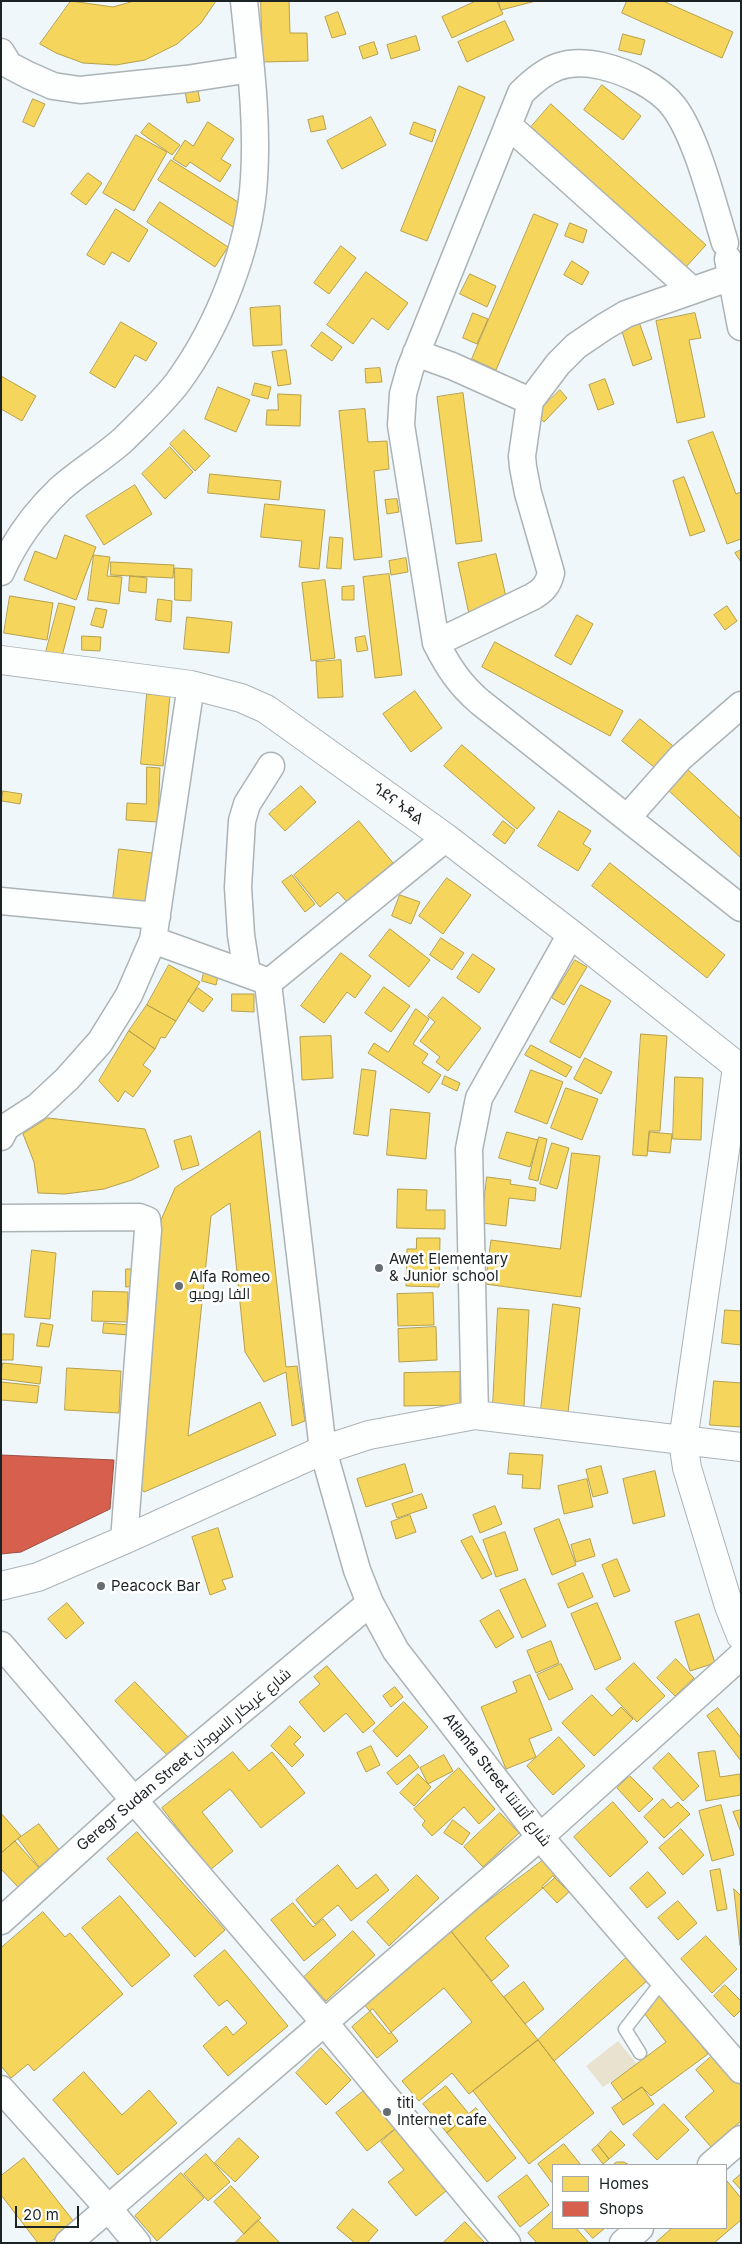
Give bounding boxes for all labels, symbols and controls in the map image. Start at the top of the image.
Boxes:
street label: ጎደና ኣዳል [369,780,427,828]
place label: Awet Elementary & Junior school [389,1250,508,1285]
marker: Awet Elementary & Junior school [373,1262,385,1274]
place label: Alfa Romeo الفا روميو [189,1268,270,1303]
marker: Alfa Romeo الفا روميو [173,1280,185,1292]
place label: Peacock Bar [111,1577,200,1595]
marker: Peacock Bar [95,1580,107,1592]
street label: Geregr Sudan Street شارع غريكار السودان [73,1665,295,1855]
street label: Atlanta Street شارع أتلانتا [439,1710,555,1850]
place label: titi Internet cafe [397,2094,487,2129]
marker: titi Internet cafe [381,2106,393,2118]
legend [552,2164,727,2229]
text: Homes [599,2174,649,2193]
scale bar [18,2196,81,2228]
text: Shops [599,2199,644,2218]
text: 20 m [23,2205,59,2224]

